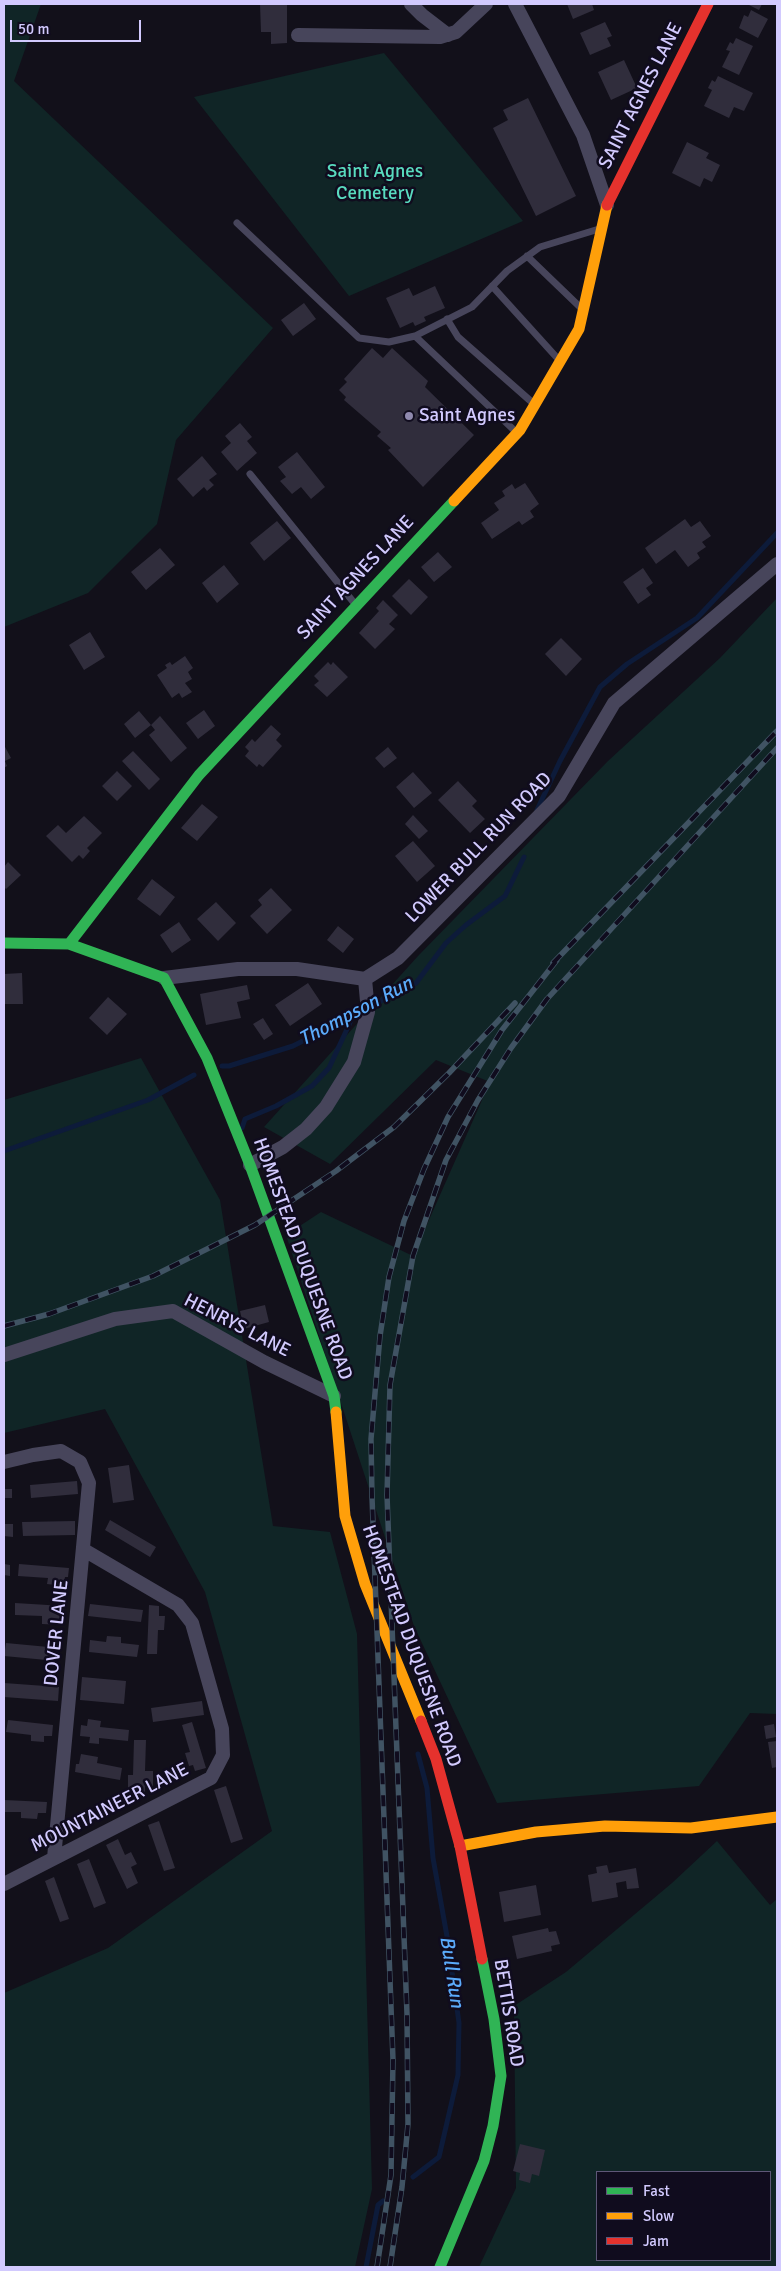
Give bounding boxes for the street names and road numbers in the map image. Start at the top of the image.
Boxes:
street label: SAINT AGNES LANE [594,19,688,173]
street label: SAINT AGNES LANE [293,511,419,645]
street label: LOWER BULL RUN ROAD [401,768,557,928]
street label: HOMESTEAD DUQUESNE ROAD [247,1135,357,1383]
street label: HENRYS LANE [180,1289,294,1363]
street label: HOMESTEAD DUQUESNE ROAD [356,1522,466,1770]
street label: DOVER LANE [40,1579,74,1687]
street label: MOUNTAINEER LANE [27,1758,193,1858]
street label: BETTIS ROAD [488,1957,528,2069]

